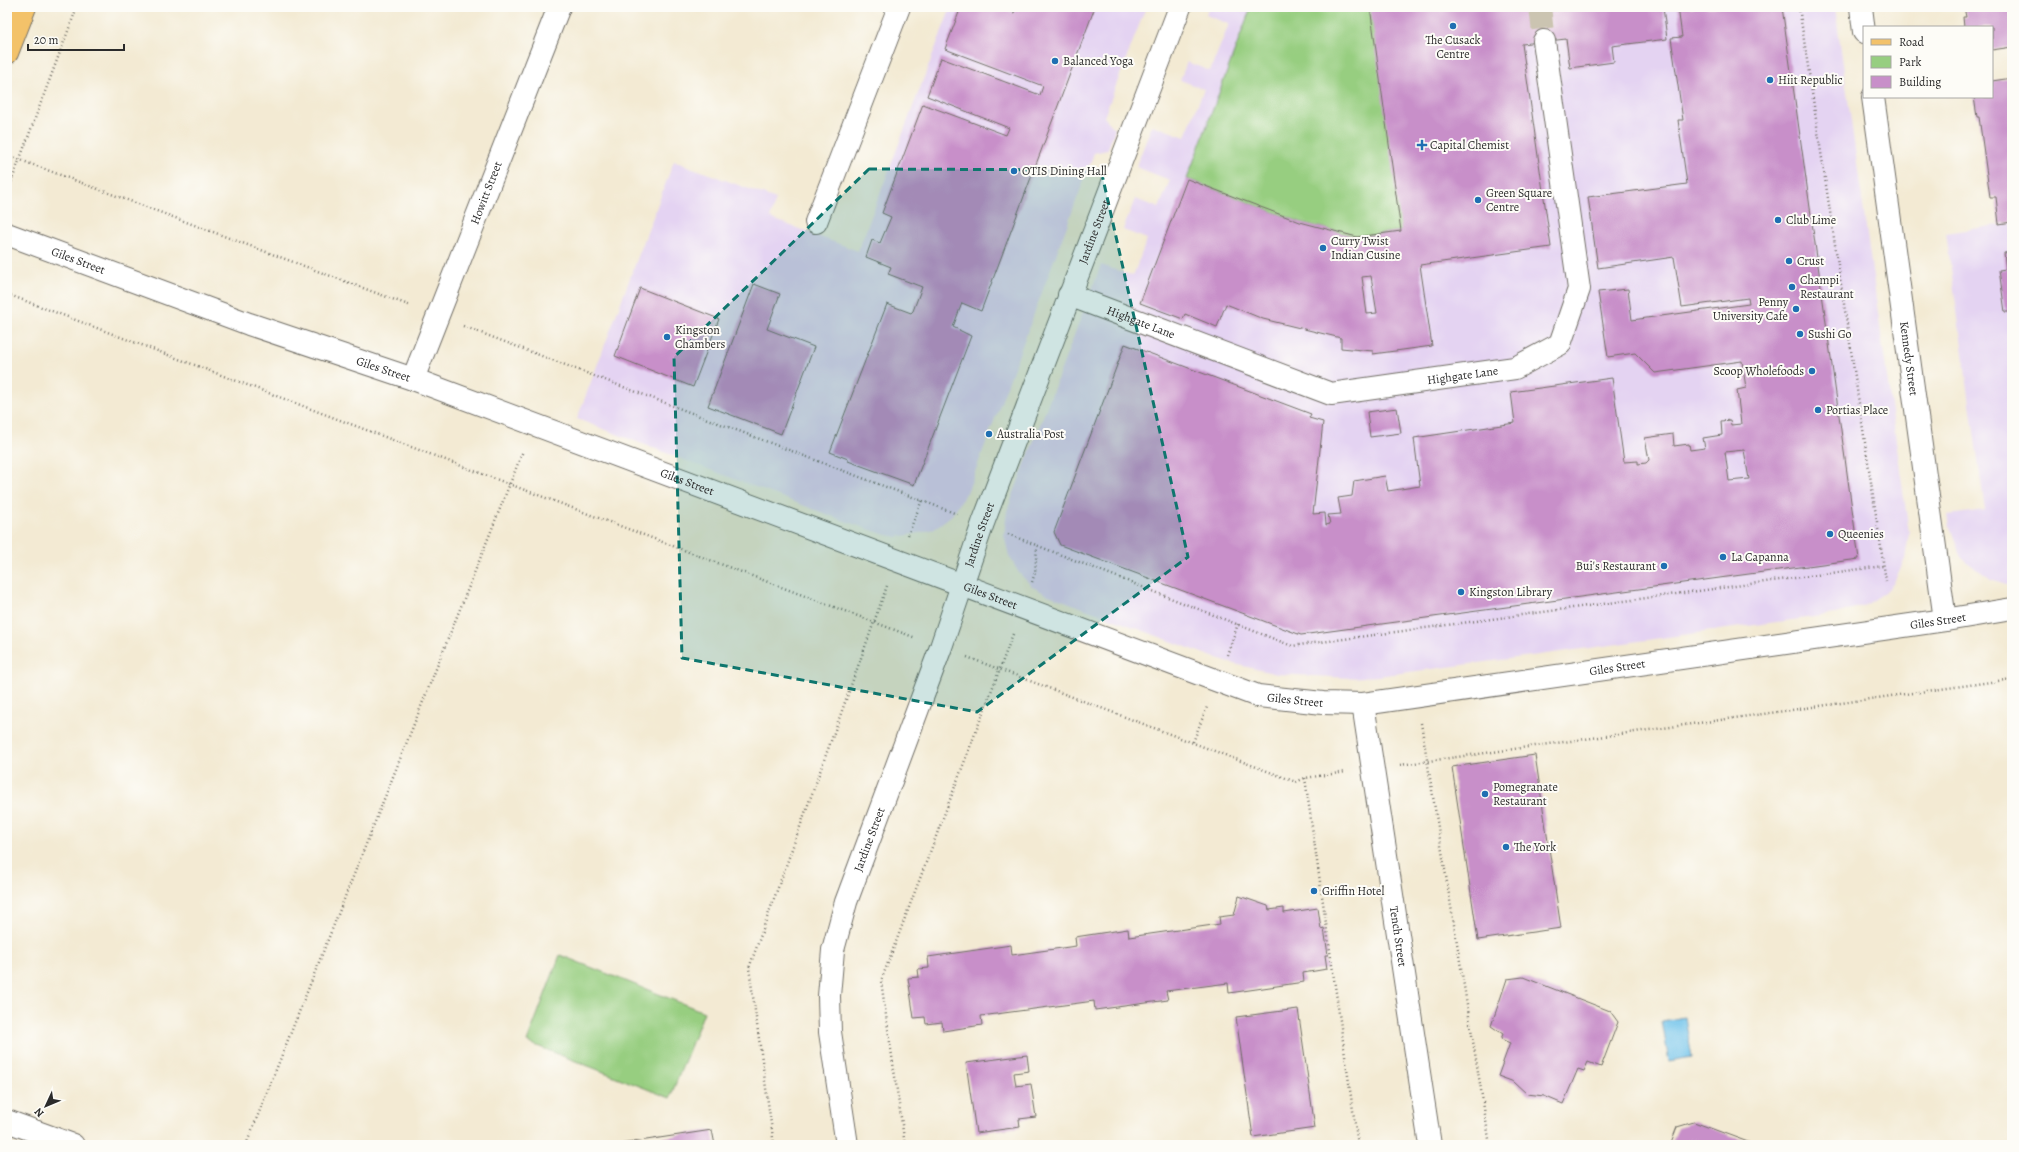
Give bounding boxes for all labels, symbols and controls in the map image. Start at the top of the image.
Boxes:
marker: The Cusack Centre [1448,21,1458,31]
scale bar [28,26,124,52]
legend [1863,26,1993,98]
text: 20 m [34,32,58,48]
place label: The Cusack Centre [1425,32,1481,62]
text: Road [1899,34,1925,50]
place label: Balanced Yoga [1063,53,1134,69]
text: Park [1899,54,1922,70]
marker: Balanced Yoga [1050,56,1060,66]
place label: Hiit Republic [1778,72,1843,88]
text: Building [1899,74,1941,90]
marker: Hiit Republic [1765,75,1775,85]
place label: Capital Chemist [1430,137,1509,153]
marker: Capital Chemist [1417,140,1427,150]
street label: Howitt Street [466,159,506,227]
place label: OTIS Dining Hall [1022,163,1107,179]
marker: OTIS Dining Hall [1009,166,1019,176]
place label: Green Square Centre [1486,185,1552,215]
marker: Green Square Centre [1473,195,1483,205]
street label: Jardine Street [1075,197,1114,266]
place label: Club Lime [1786,212,1836,228]
marker: Club Lime [1773,215,1783,225]
place label: Curry Twist Indian Cusine [1331,233,1400,263]
street label: Giles Street [49,243,107,278]
marker: Curry Twist Indian Cusine [1318,243,1328,253]
place label: Crust [1797,253,1824,269]
marker: Crust [1784,256,1794,266]
place label: Champi Restaurant [1800,272,1854,302]
marker: Champi Restaurant [1787,282,1797,292]
place label: Penny University Cafe [1713,294,1789,324]
street label: Highgate Lane [1105,302,1177,342]
marker: Penny University Cafe [1791,304,1801,314]
street label: Kennedy Street [1896,320,1922,397]
place label: Kingston Chambers [675,322,726,352]
place label: Sushi Go [1808,326,1852,342]
marker: Sushi Go [1795,329,1805,339]
marker: Kingston Chambers [662,332,672,342]
street label: Giles Street [354,353,413,386]
street label: Highgate Lane [1426,362,1499,388]
place label: Scoop Wholefoods [1714,363,1804,379]
marker: Scoop Wholefoods [1807,366,1817,376]
place label: Portias Place [1826,402,1888,418]
marker: Portias Place [1813,405,1823,415]
place label: Australia Post [996,426,1064,442]
marker: Australia Post [984,429,994,439]
street label: Giles Street [658,464,716,499]
street label: Jardine Street [961,500,998,569]
place label: Queenies [1838,526,1884,542]
marker: Queenies [1825,529,1835,539]
place label: La Capanna [1731,549,1789,565]
marker: La Capanna [1718,552,1728,562]
place label: Bui's Restaurant [1576,558,1656,574]
marker: Bui's Restaurant [1659,561,1669,571]
street label: Giles Street [961,578,1020,613]
place label: Kingston Library [1469,584,1553,600]
marker: Kingston Library [1456,587,1466,597]
street label: Giles Street [1909,609,1967,633]
street label: Giles Street [1588,655,1646,679]
street label: Giles Street [1266,689,1324,711]
place label: Pomegranate Restaurant [1493,779,1558,809]
marker: Pomegranate Restaurant [1480,789,1490,799]
street label: Jardine Street [850,805,889,874]
place label: The York [1514,839,1556,855]
marker: The York [1501,842,1511,852]
place label: Griffin Hotel [1322,883,1384,899]
marker: Griffin Hotel [1309,886,1319,896]
street label: Tench Street [1386,905,1411,968]
north arrow [26,1086,66,1126]
text: N [31,1105,47,1121]

